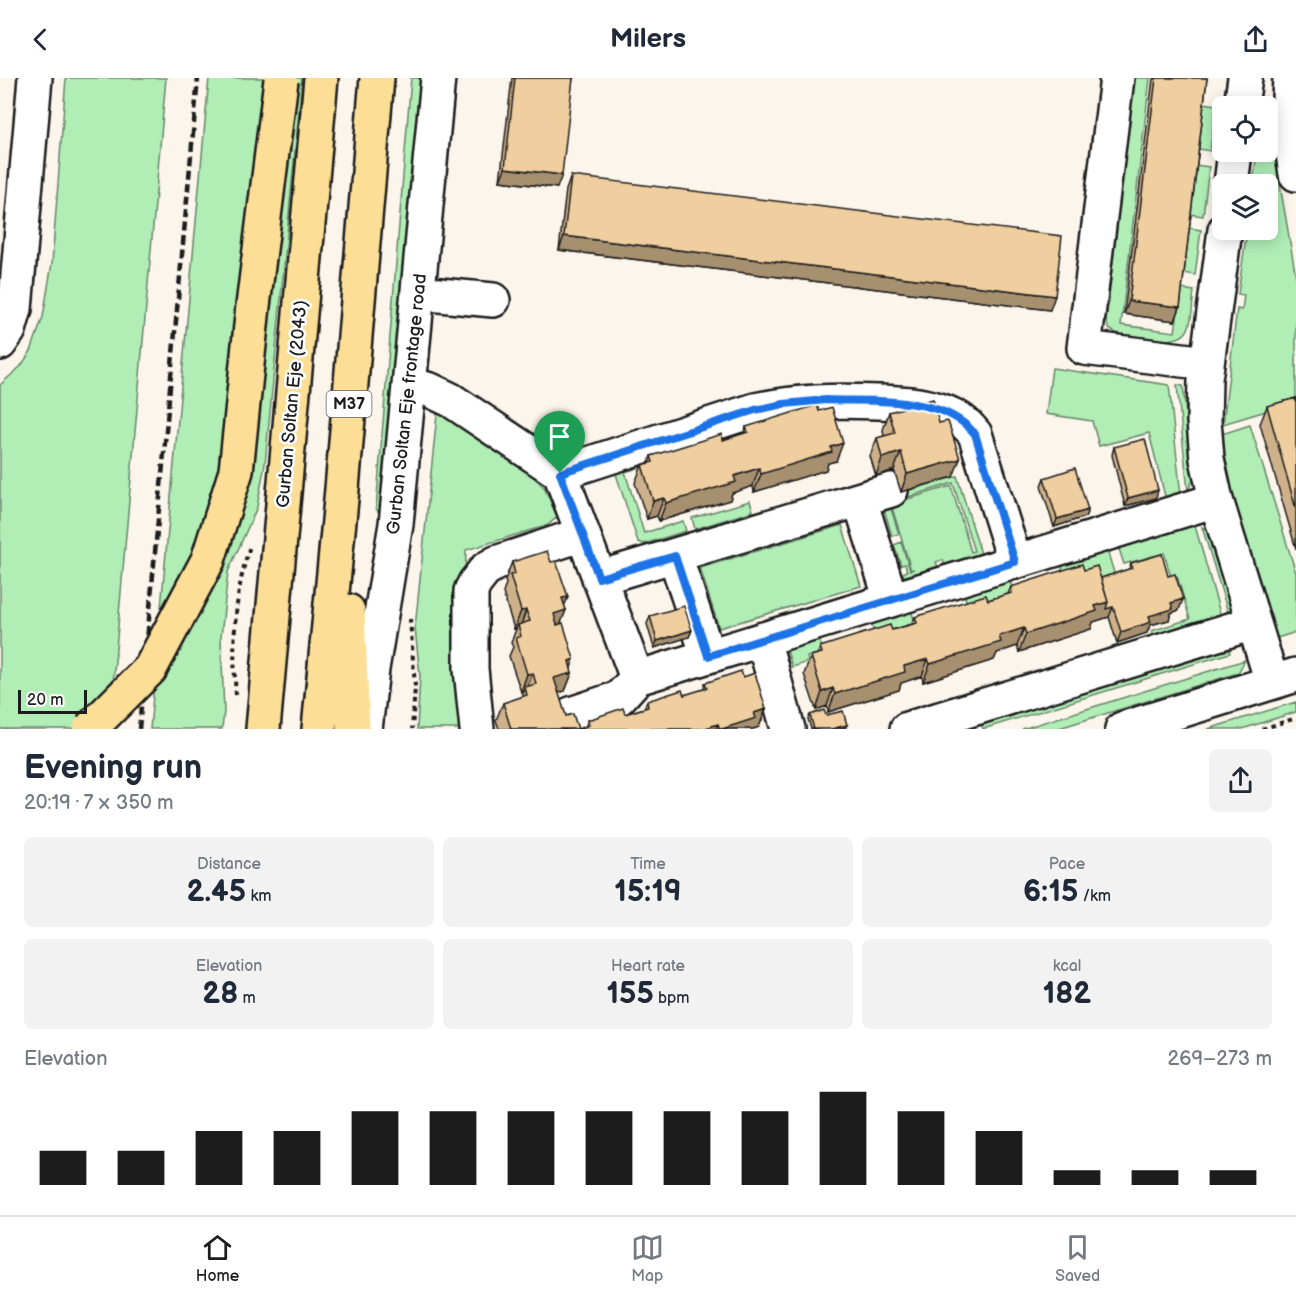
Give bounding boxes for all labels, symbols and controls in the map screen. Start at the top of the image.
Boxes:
icon: back [24,23,57,56]
text: Milers [610,23,686,55]
icon: share [1239,23,1272,56]
map controls [1212,96,1278,240]
button: locate [1212,96,1278,162]
button: layers [1212,174,1278,240]
street label: Gurban Soltan Eje frontage road [383,273,431,535]
street label: Gurban Soltan Eje (2043) [272,299,312,509]
road number: M37 [326,391,372,417]
pin [534,411,585,473]
icon: arrive [543,420,576,453]
scale bar [18,687,87,714]
text: 20 m [27,691,63,710]
text: Evening run [24,748,202,788]
button: share [1209,749,1272,812]
text: 20:19 · 7 × 350 m [24,791,174,815]
text: Distance [197,855,261,874]
text: Time [630,855,666,874]
text: Pace [1049,855,1085,874]
text: 2.45 [187,874,246,910]
text: 15:19 [614,874,682,910]
text: 6:15 [1023,874,1078,910]
text: km [246,887,271,906]
text: /km [1078,887,1111,906]
text: Elevation [196,957,262,976]
text: Heart rate [611,957,685,976]
text: kcal [1053,957,1081,976]
text: 28 [202,976,238,1012]
text: 155 [606,976,654,1012]
text: 182 [1043,976,1091,1012]
text: m [238,989,256,1008]
text: bpm [654,989,690,1008]
text: Elevation [24,1047,107,1071]
text: 269–273 m [1167,1047,1272,1071]
tab: Home [196,1231,239,1286]
tab: Map [631,1231,664,1286]
tab: Saved [1055,1231,1100,1286]

